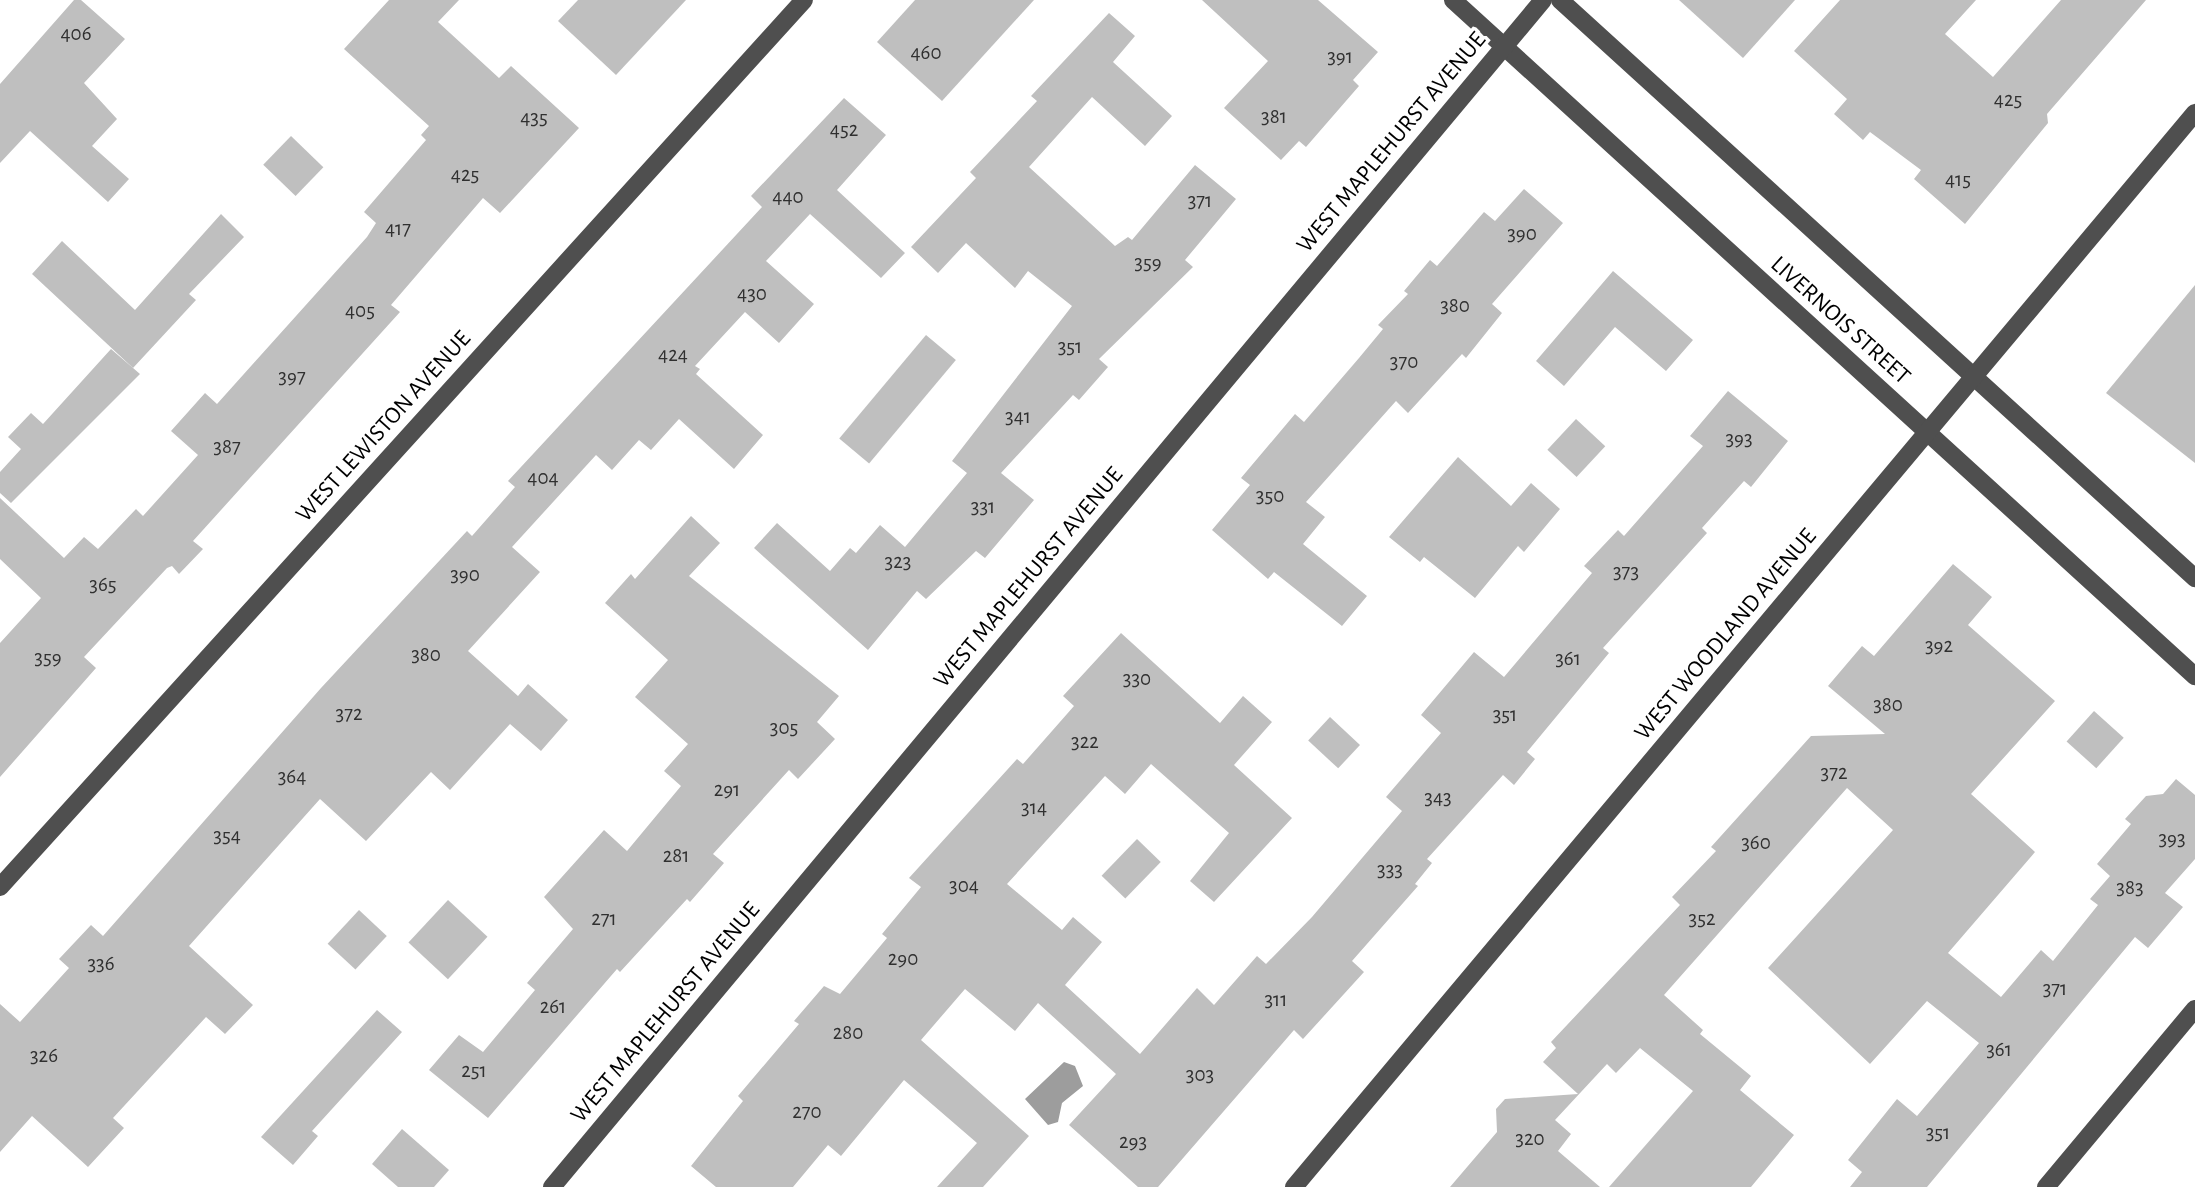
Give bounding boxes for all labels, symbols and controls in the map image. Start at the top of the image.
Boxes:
house number: 406 [60,21,92,47]
street label: WEST MAPLEHURST AVENUE [1291,27,1493,259]
house number: 460 [910,40,942,66]
house number: 391 [1327,44,1353,70]
house number: 425 [1994,87,2022,113]
house number: 381 [1261,104,1287,130]
house number: 435 [520,105,548,131]
house number: 452 [830,117,858,143]
house number: 425 [451,162,479,188]
house number: 415 [1945,167,1971,193]
house number: 440 [772,184,804,210]
house number: 371 [1188,188,1212,214]
house number: 417 [385,216,411,242]
house number: 390 [1507,221,1537,247]
house number: 359 [1134,250,1162,276]
street label: LIVERNOIS STREET [1764,251,1916,391]
house number: 430 [737,281,767,307]
house number: 380 [1440,293,1470,319]
house number: 405 [345,298,375,324]
street label: WEST LEWISTON AVENUE [290,325,478,529]
house number: 351 [1058,334,1082,360]
house number: 424 [658,342,688,368]
house number: 370 [1390,349,1418,375]
house number: 397 [278,364,306,390]
house number: 341 [1005,404,1031,430]
house number: 393 [1725,426,1753,452]
house number: 387 [213,434,241,460]
street label: WEST MAPLEHURST AVENUE [928,462,1130,694]
house number: 404 [527,465,559,491]
house number: 350 [1256,483,1284,509]
house number: 331 [971,494,995,520]
street label: WEST WOODLAND AVENUE [1629,523,1823,747]
house number: 323 [885,549,911,575]
house number: 373 [1613,559,1639,585]
house number: 390 [450,562,480,588]
house number: 365 [89,572,117,598]
house number: 392 [1925,633,1953,659]
house number: 380 [411,642,441,668]
house number: 359 [34,645,62,671]
house number: 361 [1555,646,1581,672]
house number: 330 [1123,666,1151,692]
house number: 380 [1873,692,1903,718]
house number: 372 [336,701,362,727]
house number: 351 [1493,702,1517,728]
house number: 305 [770,715,798,741]
house number: 322 [1071,729,1099,755]
house number: 372 [1821,760,1847,786]
house number: 364 [278,764,306,790]
house number: 291 [714,777,740,803]
house number: 343 [1424,785,1452,811]
house number: 314 [1021,795,1047,821]
house number: 354 [213,823,241,849]
house number: 393 [2158,826,2186,852]
house number: 360 [1741,830,1771,856]
house number: 281 [663,843,689,869]
house number: 333 [1377,857,1403,883]
house number: 304 [949,873,979,899]
house number: 383 [2116,875,2144,901]
street label: WEST MAPLEHURST AVENUE [565,897,767,1129]
house number: 271 [591,906,617,932]
house number: 352 [1689,906,1715,932]
house number: 290 [888,946,918,972]
house number: 336 [87,951,115,977]
house number: 371 [2043,976,2067,1002]
house number: 311 [1264,987,1288,1013]
house number: 261 [540,994,566,1020]
house number: 280 [833,1020,863,1046]
house number: 361 [1986,1037,2012,1063]
house number: 326 [30,1043,58,1069]
house number: 251 [461,1058,487,1084]
house number: 303 [1186,1062,1214,1088]
house number: 270 [792,1099,822,1125]
house number: 351 [1926,1120,1950,1146]
house number: 320 [1515,1126,1545,1152]
house number: 293 [1119,1129,1147,1155]

